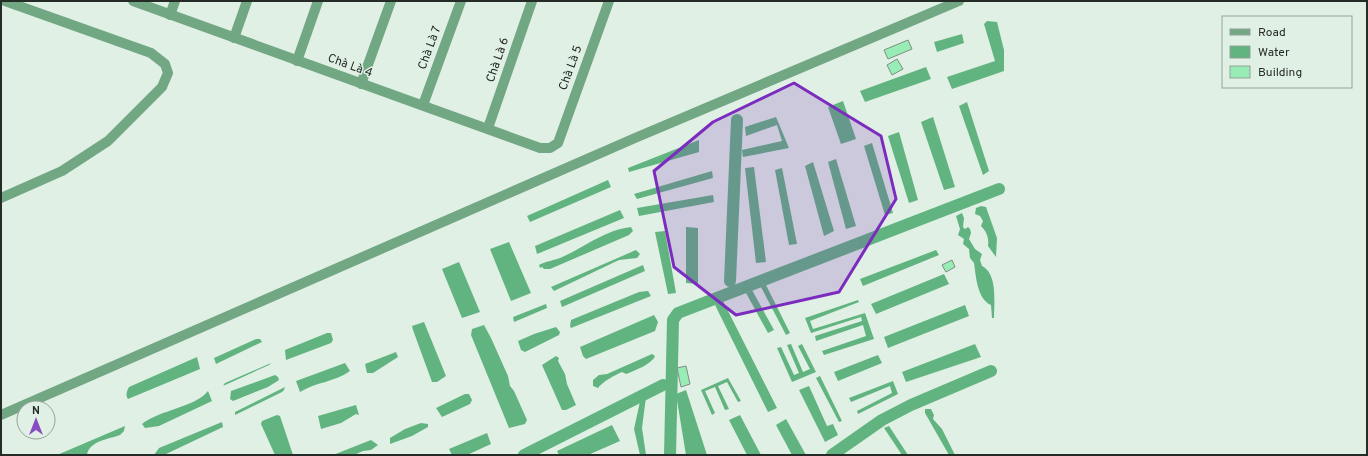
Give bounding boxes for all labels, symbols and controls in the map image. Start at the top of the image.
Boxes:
legend [1222,16,1352,88]
street label: Chà Là 7 [415,24,445,72]
text: Road [1258,25,1286,41]
street label: Chà Là 6 [483,35,513,85]
street label: Chà Là 5 [555,43,587,93]
text: Water [1258,45,1290,61]
street label: Chà Là 4 [325,50,375,82]
text: Building [1258,65,1302,81]
north arrow [16,400,56,440]
text: N [32,404,40,418]

